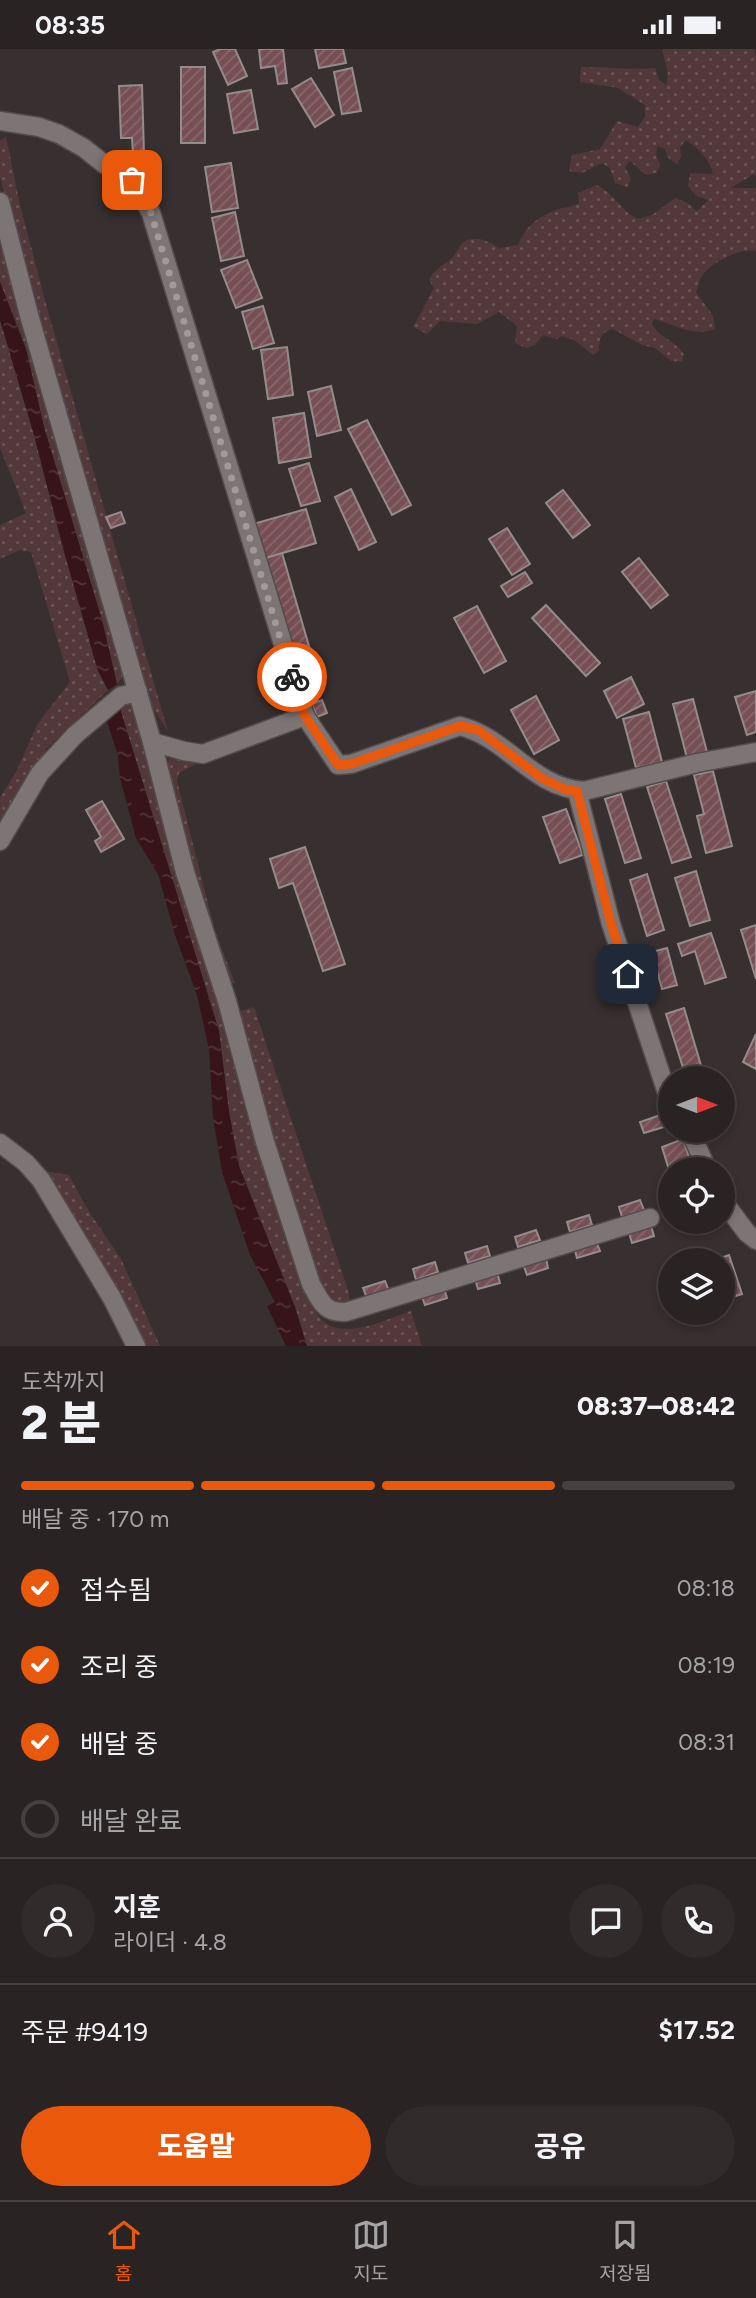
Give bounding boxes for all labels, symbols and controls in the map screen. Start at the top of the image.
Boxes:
text: 08:35 [35,9,105,41]
pin [102,150,162,210]
icon: bag [113,161,151,199]
courier [257,642,327,712]
icon: bike [273,658,311,696]
pin [598,944,658,1004]
icon: home [609,955,647,993]
north arrow [658,1066,735,1143]
map controls [658,1066,735,1325]
button: locate [658,1157,735,1234]
button: layers [658,1248,735,1325]
text: 도착까지 [21,1368,106,1396]
text: 08:37–08:42 [577,1390,735,1422]
text: 2 분 [21,1395,101,1451]
text: 배달 중 · 170 m [21,1505,169,1533]
icon: check [21,1569,59,1607]
text: 접수됨 [80,1574,152,1606]
text: 08:18 [677,1574,735,1602]
icon: check [21,1646,59,1684]
text: 조리 중 [80,1651,158,1683]
text: 08:19 [678,1651,735,1679]
icon: check [21,1723,59,1761]
text: 배달 중 [80,1728,158,1760]
text: 08:31 [678,1728,735,1756]
text: 배달 완료 [80,1805,182,1837]
button: person [21,1884,95,1958]
button: chat [569,1884,643,1958]
button: phone [661,1884,735,1958]
text: 지훈 [113,1891,161,1923]
text: 라이더 · 4.8 [113,1928,227,1956]
text: $17.52 [659,2014,735,2046]
text: 주문 #9419 [21,2016,148,2048]
button: 도움말 [21,2106,371,2186]
button: 공유 [385,2106,735,2186]
tab: 홈 [105,2216,143,2285]
tab: 지도 [352,2216,390,2285]
tab: 저장됨 [599,2216,651,2285]

